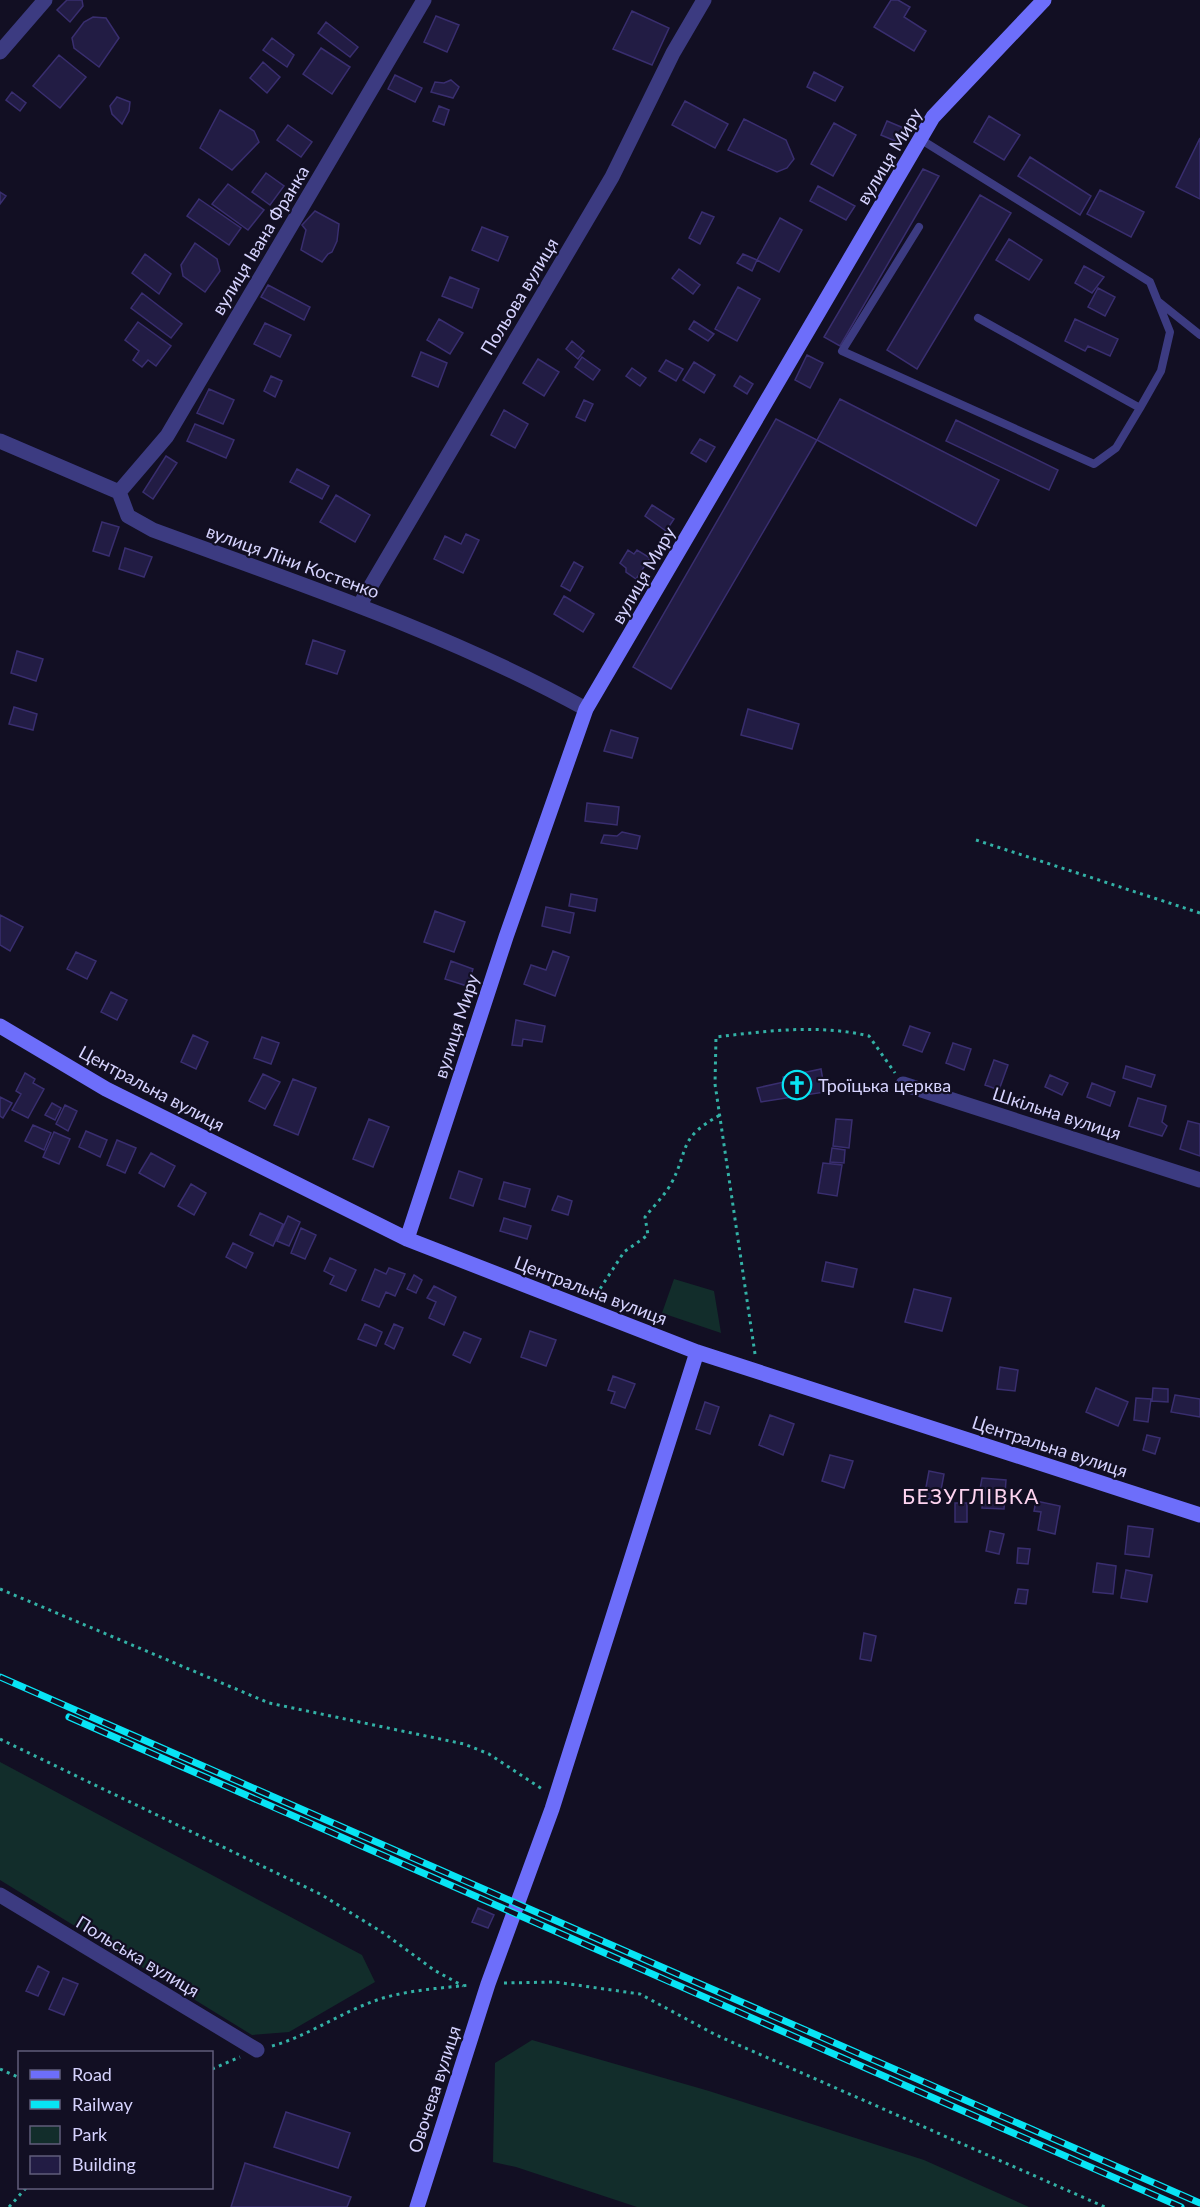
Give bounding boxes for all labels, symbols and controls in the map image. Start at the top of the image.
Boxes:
street label: вулиця Миру [852,103,927,208]
street label: вулиця Івана Франка [207,161,313,319]
street label: Польова вулиця [475,234,563,358]
street label: вулиця Ліни Костенко [204,519,382,603]
street label: вулиця Миру [606,522,680,627]
street label: вулиця Миру [429,970,483,1081]
street label: Центральна вулиця [75,1040,229,1136]
church icon: Троїцька церква [781,1069,813,1101]
place label: Троїцька церква [818,1074,951,1096]
street label: Шкільна вулиця [990,1082,1124,1144]
street label: Центральна вулиця [511,1251,671,1329]
street label: Центральна вулиця [970,1411,1130,1481]
district label: БЕЗУГЛІВКА [902,1483,1040,1508]
street label: Польська вулиця [72,1911,204,2001]
street label: Овочева вулиця [403,2023,465,2155]
legend [18,2051,213,2189]
text: Road [72,2063,112,2085]
text: Railway [72,2093,133,2115]
text: Park [72,2123,108,2145]
text: Building [72,2153,136,2175]

